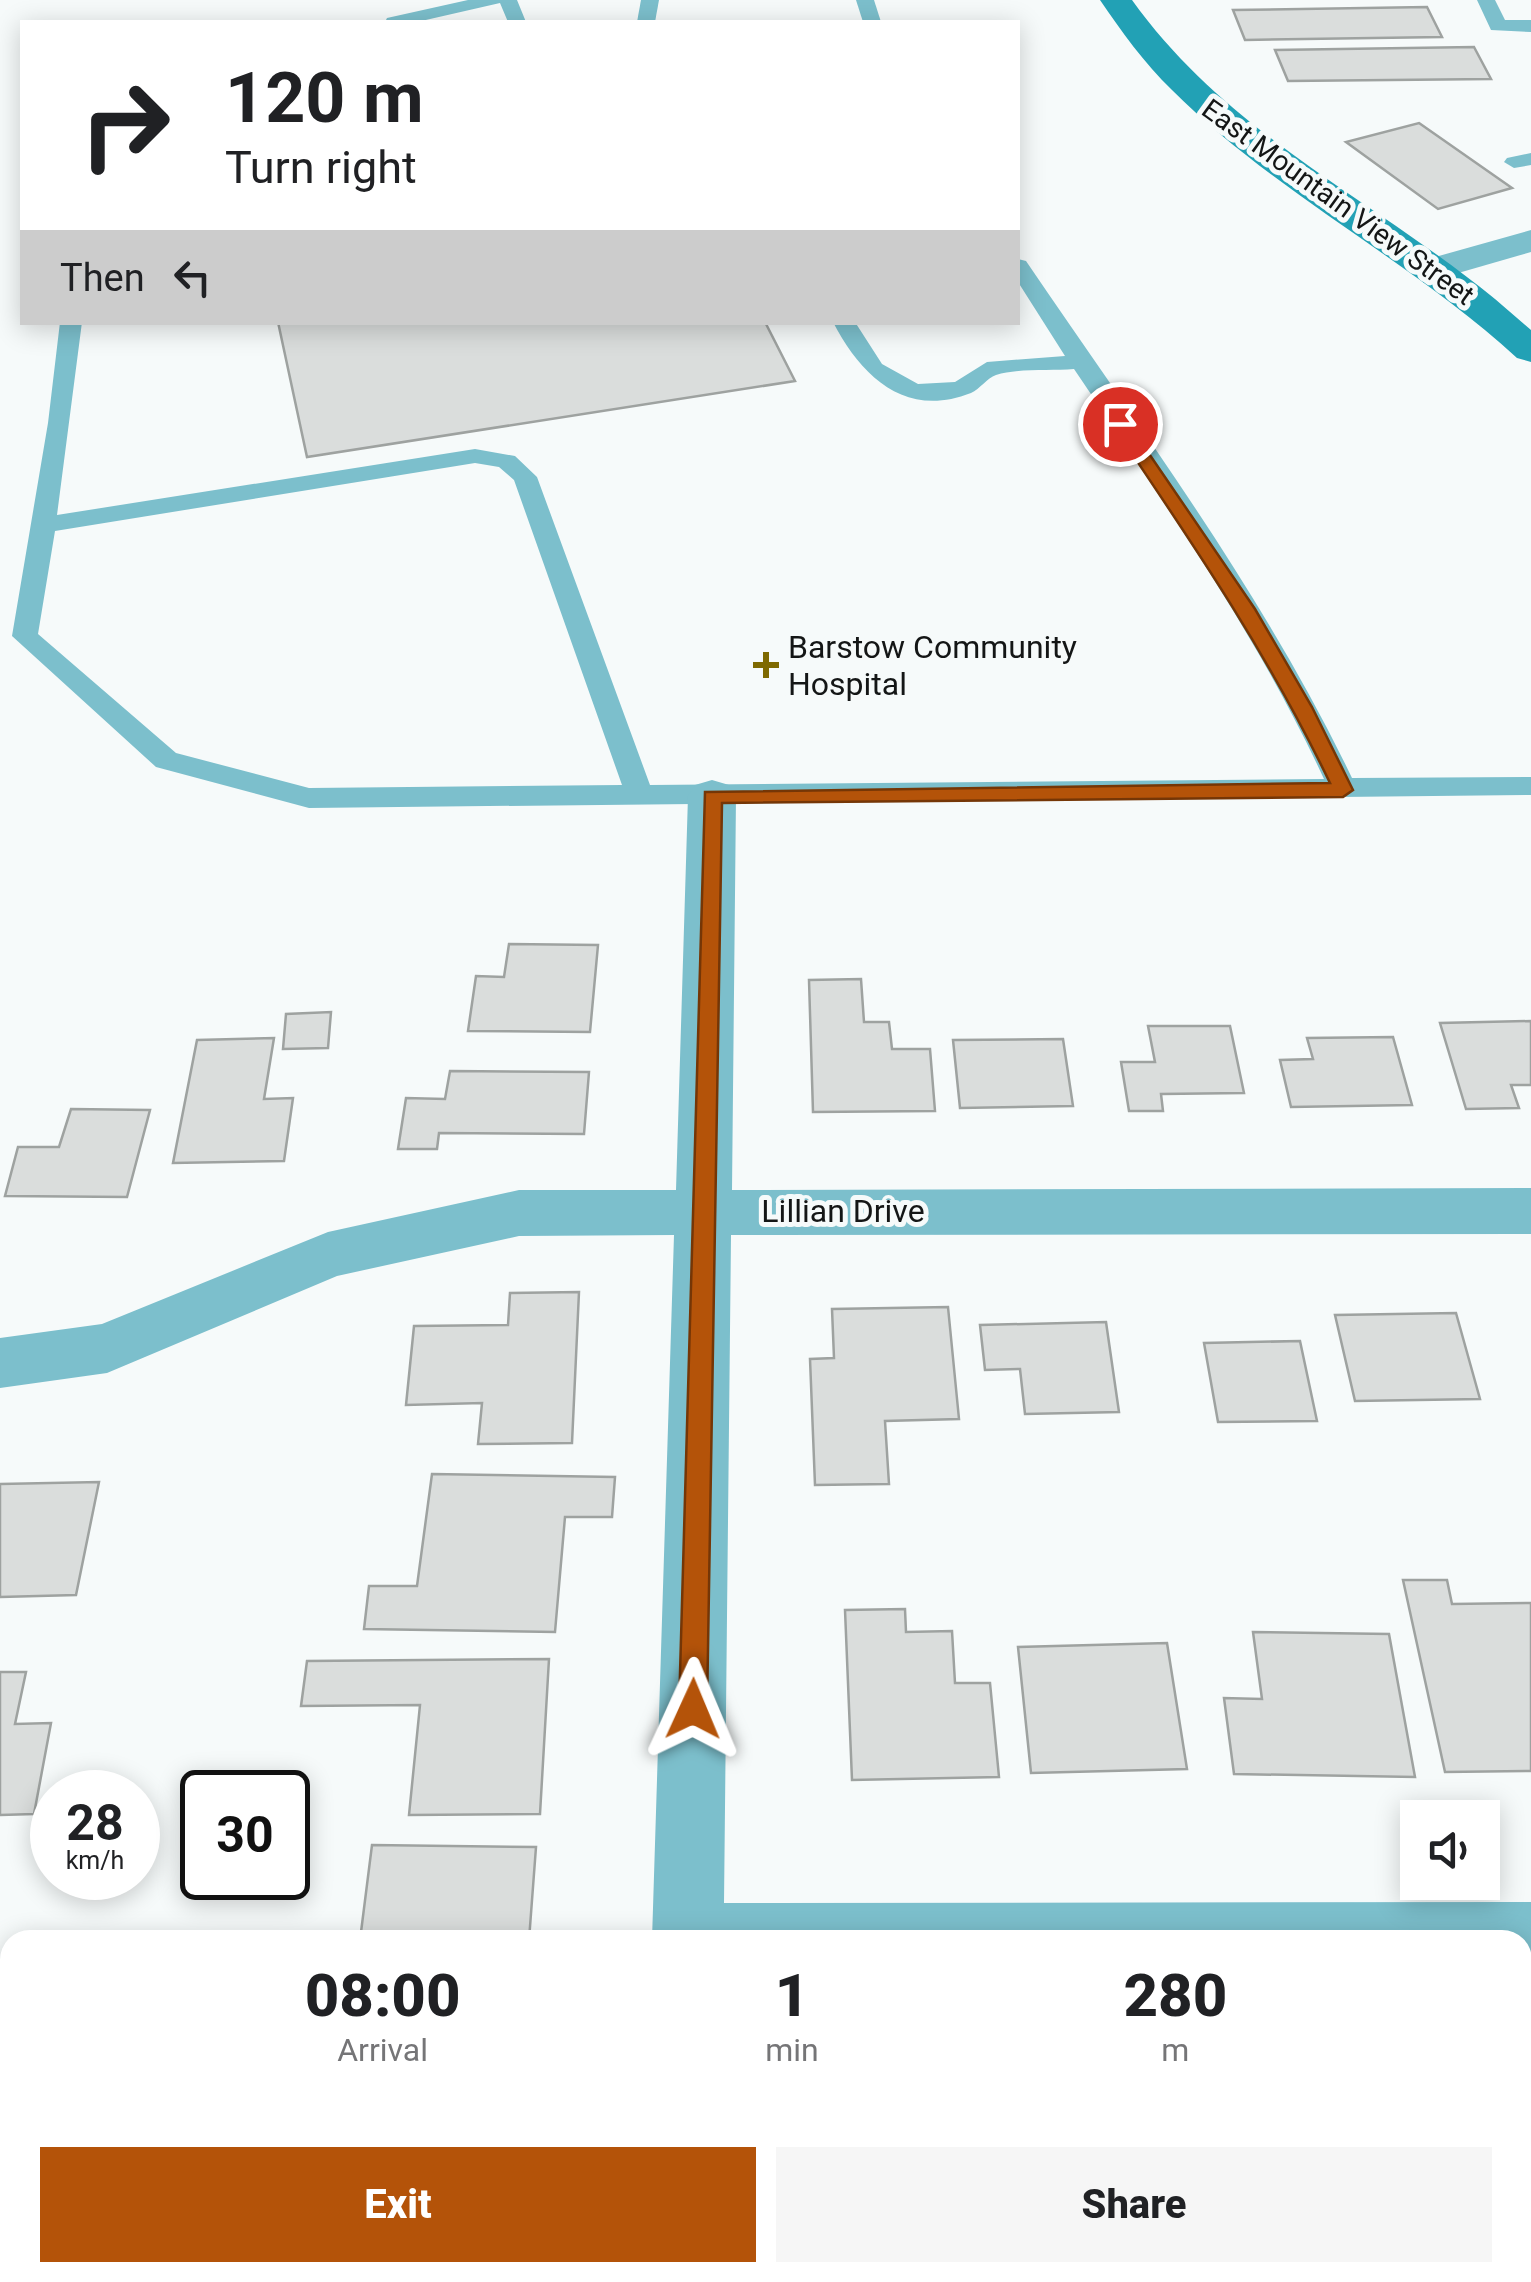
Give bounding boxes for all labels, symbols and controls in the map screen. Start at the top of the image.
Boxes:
text: 120 m [225,57,424,139]
icon: right [60,60,190,190]
street label: East Mountain View Street [1196,92,1480,312]
text: Turn right [225,141,417,194]
icon: left [165,250,220,305]
text: Then [60,256,145,300]
pin [1078,382,1163,467]
icon: arrive [1093,397,1148,452]
place label: Barstow Community Hospital [788,628,1077,703]
marker: Barstow Community Hospital [753,652,779,678]
street label: Lillian Drive [761,1192,925,1230]
position arrow [641,1657,745,1761]
speed limit sign: 30 [180,1770,310,1900]
text: 28 [66,1794,124,1852]
map controls [1400,1800,1500,1900]
button: sound [1400,1800,1500,1900]
text: km/h [66,1846,124,1875]
text: 08:00 [305,1960,461,2031]
text: 1 [775,1960,809,2031]
text: 280 [1123,1960,1227,2031]
text: Arrival [337,2031,428,2069]
text: min [765,2031,819,2069]
text: m [1161,2031,1189,2069]
button: Exit [40,2147,756,2262]
button: Share [776,2147,1492,2262]

